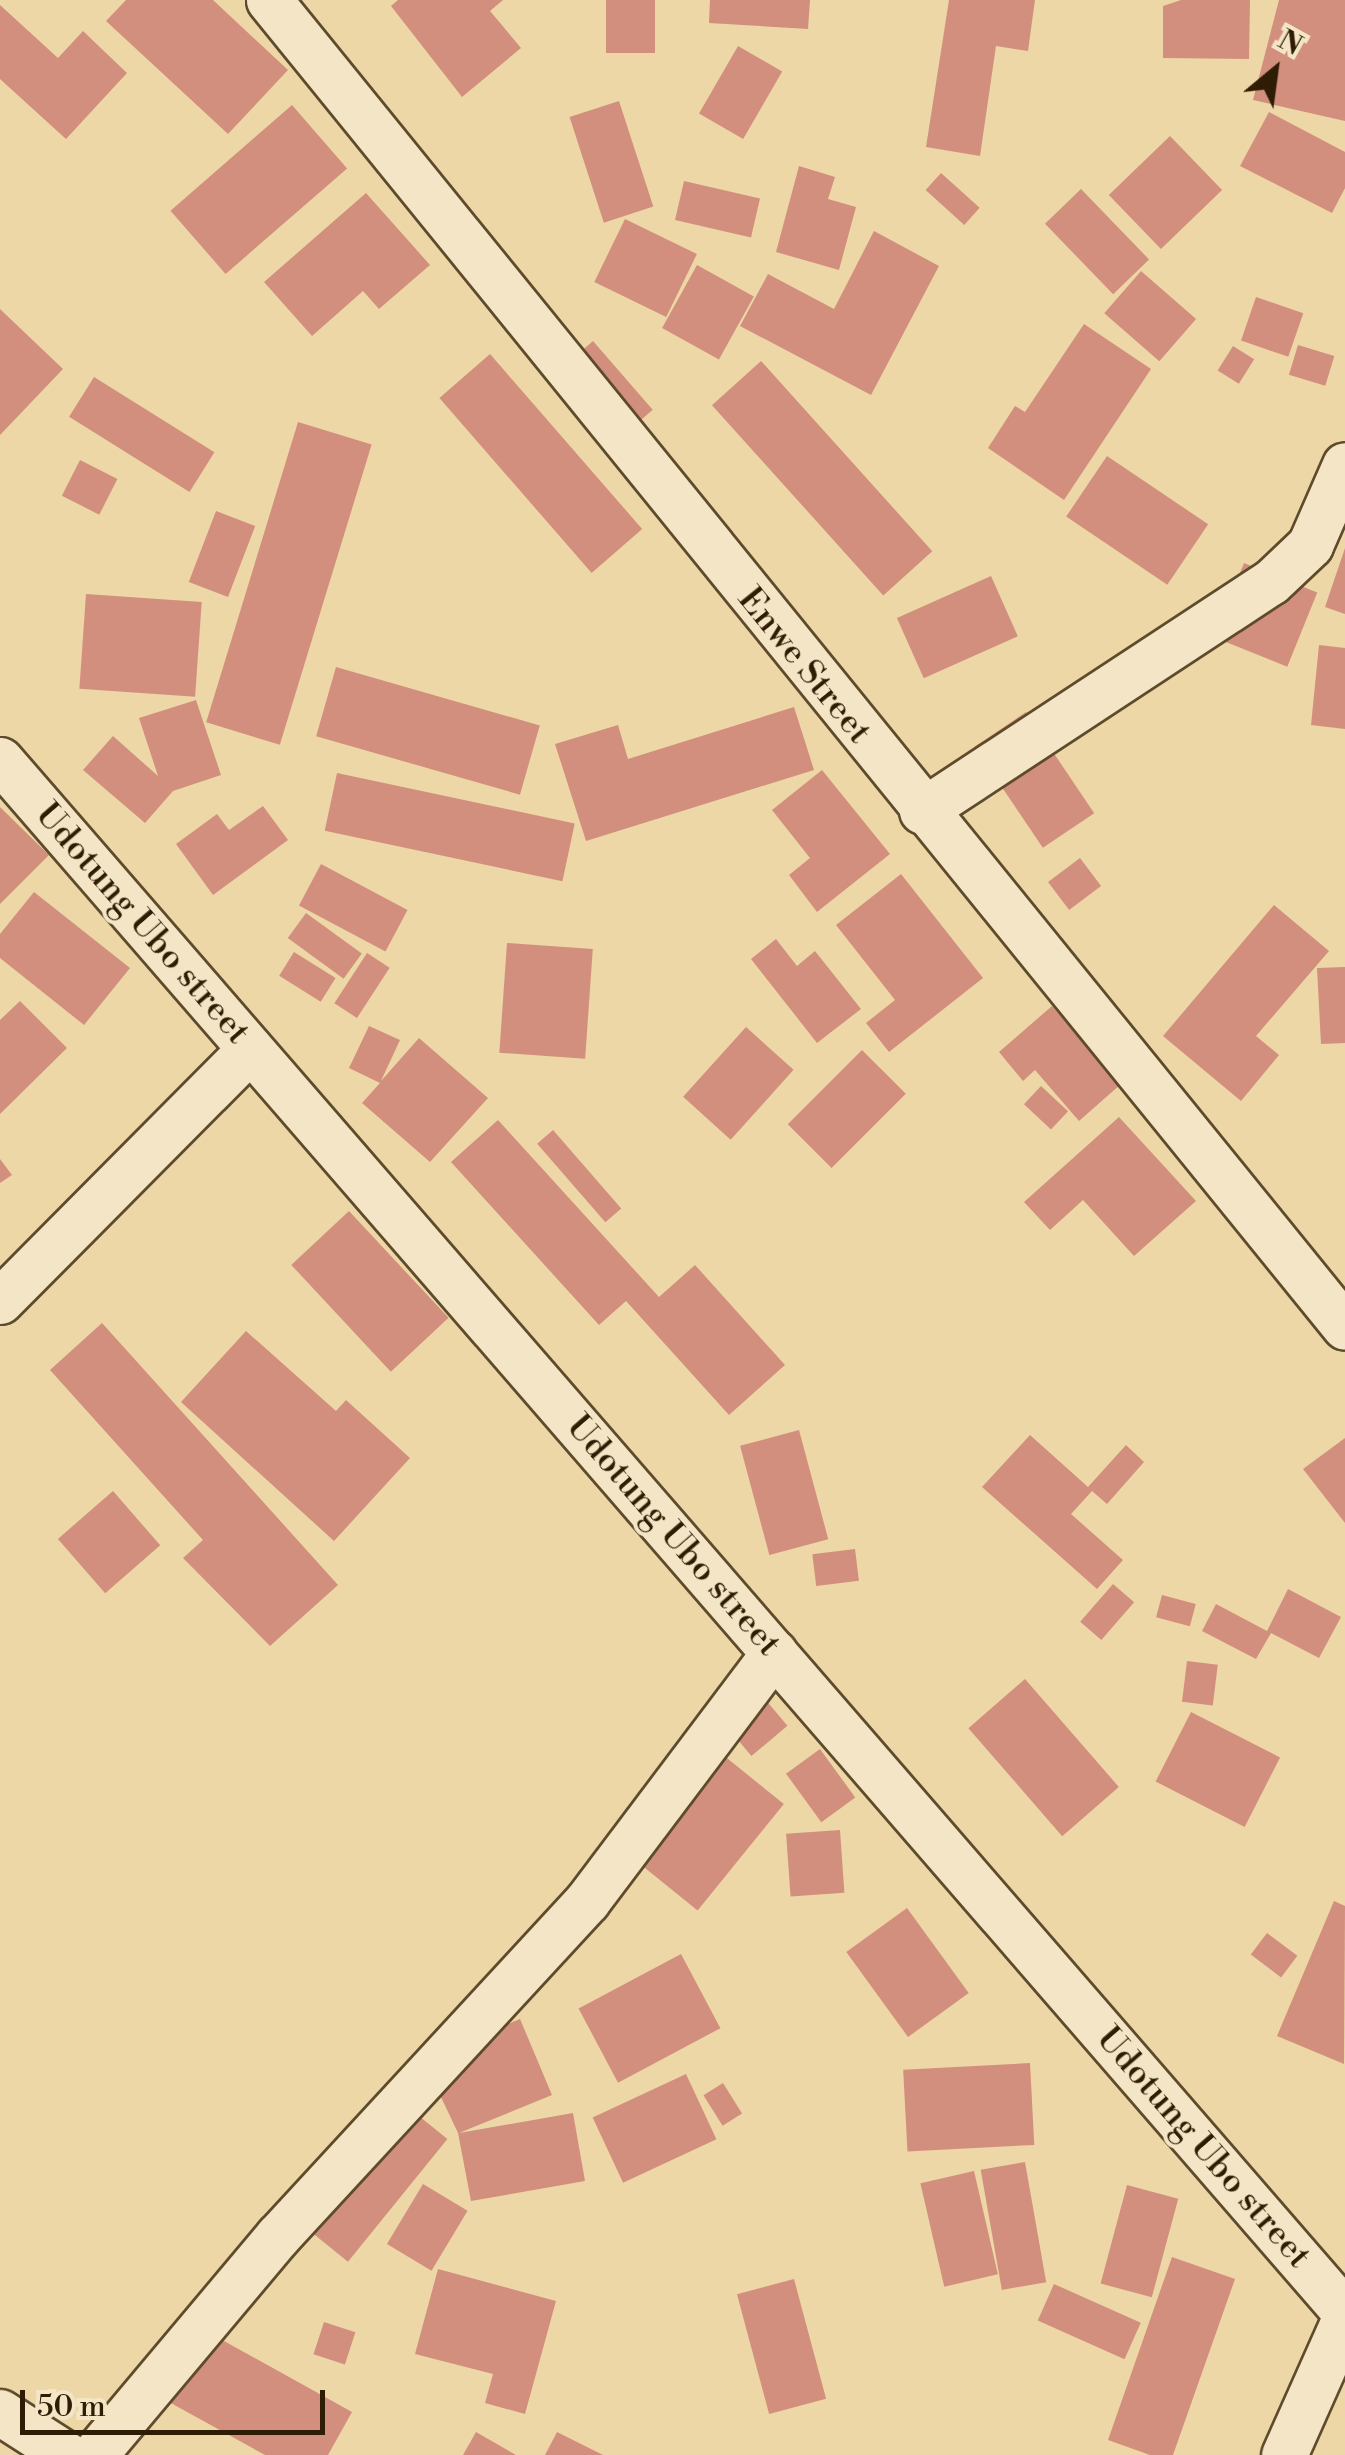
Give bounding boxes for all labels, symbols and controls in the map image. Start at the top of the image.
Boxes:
north arrow [1225,20,1325,120]
text: N [1272,23,1308,64]
street label: Enwe Street [728,579,880,753]
street label: Udotung Ubo street [26,795,258,1053]
street label: Udotung Ubo street [557,1407,789,1665]
street label: Udotung Ubo street [1087,2019,1319,2277]
scale bar [25,2370,330,2432]
text: 50 m [37,2388,106,2426]

